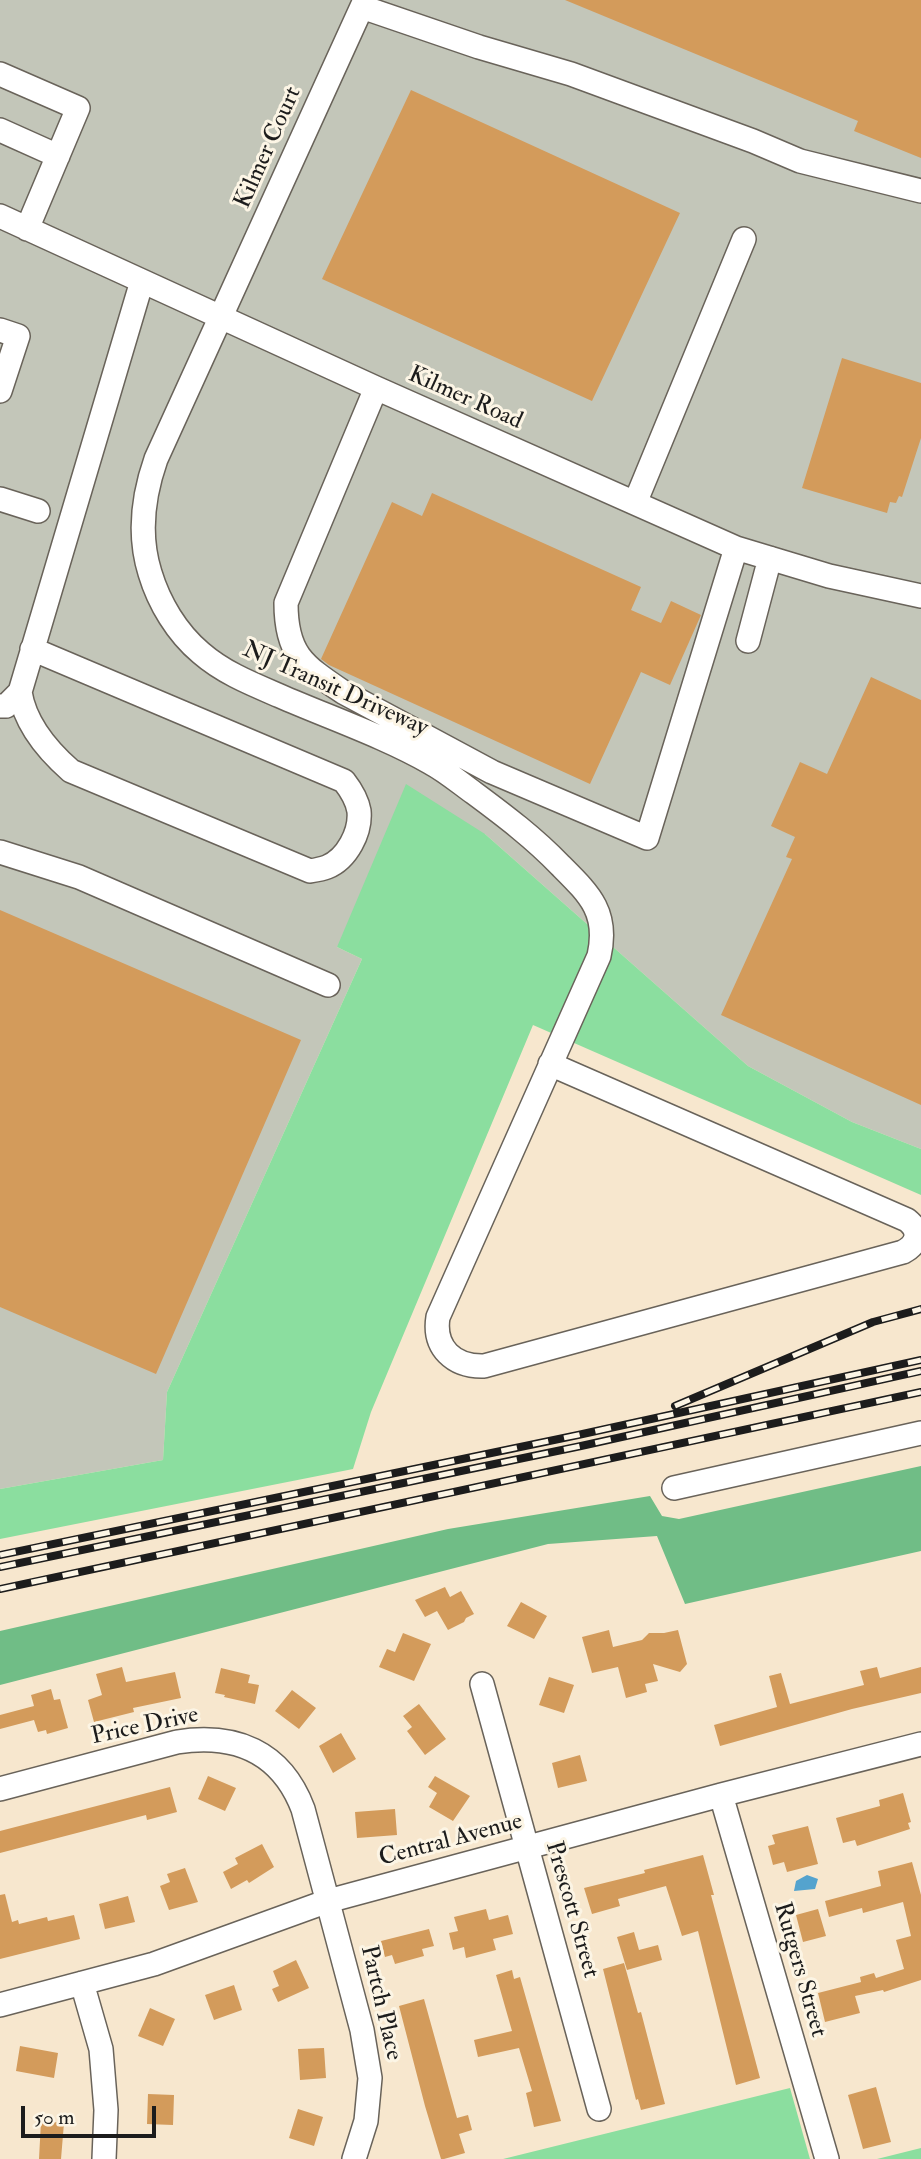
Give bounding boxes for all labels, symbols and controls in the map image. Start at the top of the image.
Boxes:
street label: Kilmer Court [229,83,309,213]
street label: Kilmer Road [403,361,527,437]
street label: NJ Transit Driveway [238,636,432,744]
street label: Price Drive [89,1702,201,1752]
street label: Central Avenue [376,1808,526,1874]
street label: Prescott Street [538,1838,604,1982]
street label: Rutgers Street [766,1899,832,2041]
street label: Partch Place [353,1943,407,2063]
scale bar [24,2092,159,2136]
text: 50 m [34,2104,75,2131]

